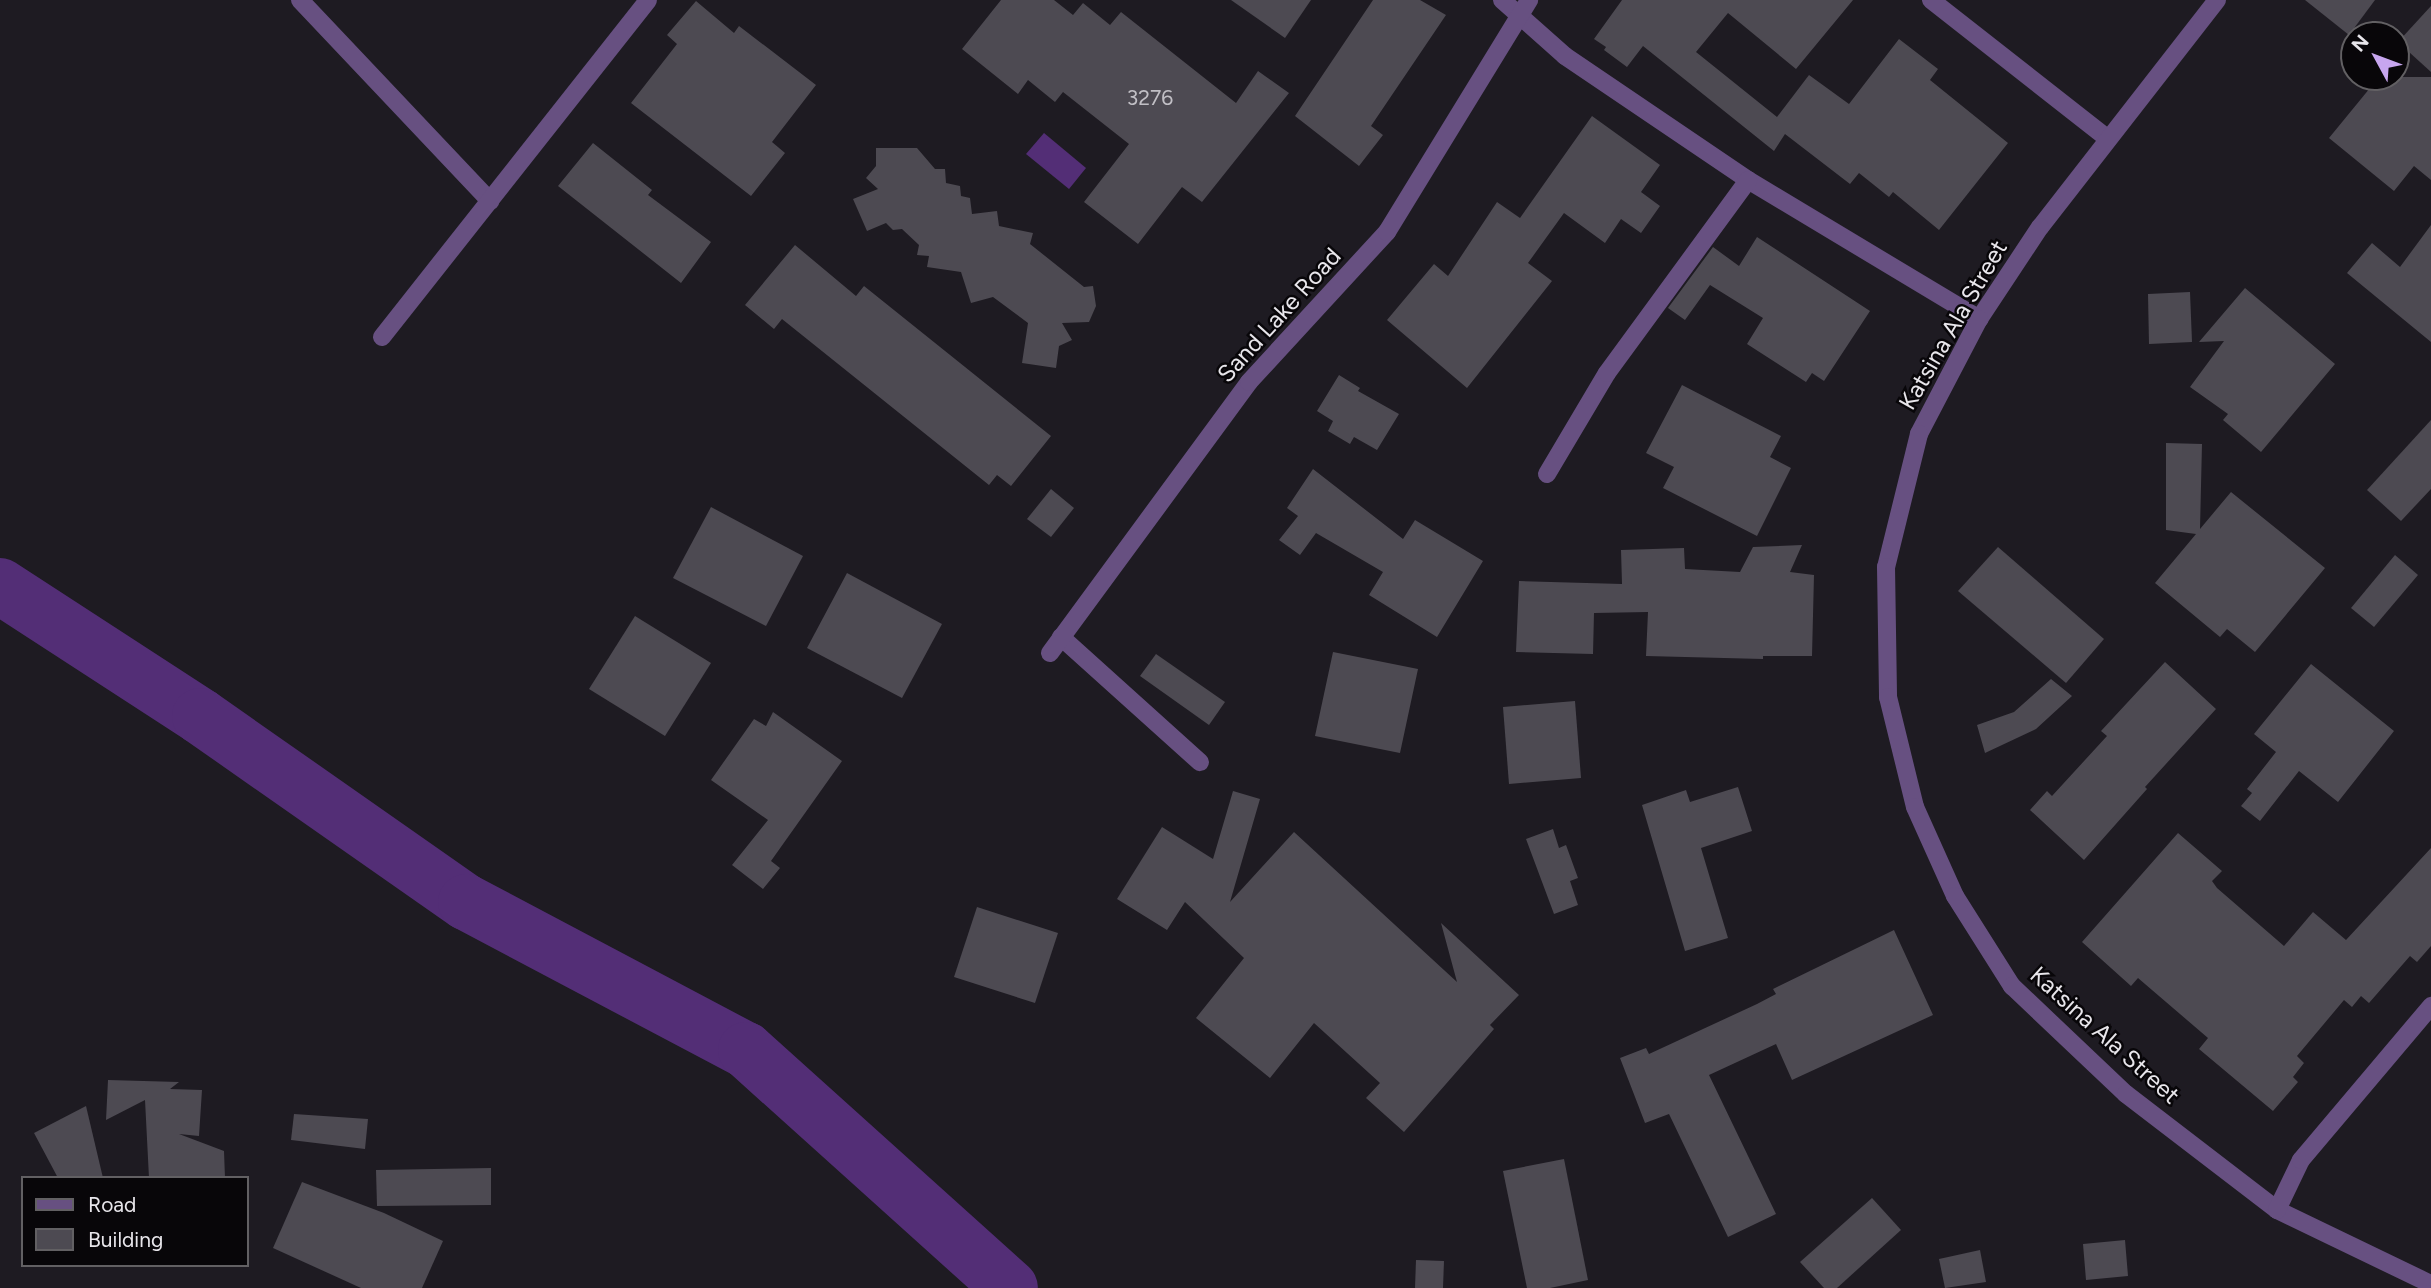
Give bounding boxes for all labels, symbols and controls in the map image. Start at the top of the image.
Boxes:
north arrow [2340,21,2410,91]
text: N [2347,30,2374,56]
house number: 3276 [1127,85,1173,111]
street label: Katsina Ala Street [1893,235,2013,415]
street label: Sand Lake Road [1211,242,1347,388]
street label: Katsina Ala Street [2024,960,2186,1110]
legend [21,1176,248,1267]
text: Road [88,1192,136,1217]
text: Building [88,1227,163,1252]

